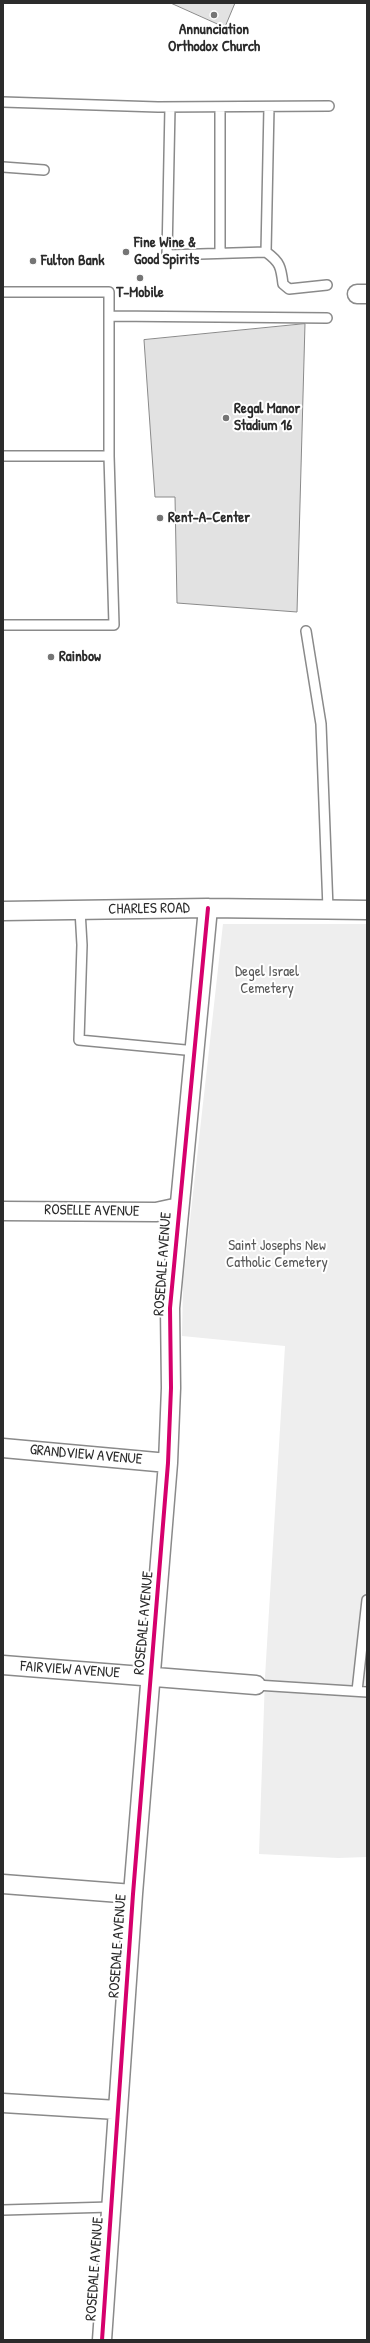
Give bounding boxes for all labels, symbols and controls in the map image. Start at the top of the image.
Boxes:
marker: Annunciation Orthodox Church [209,10,219,20]
place label: Annunciation Orthodox Church [168,21,260,56]
place label: Fine Wine & Good Spirits [134,234,199,269]
marker: Fine Wine & Good Spirits [121,247,131,257]
place label: Fulton Bank [41,252,105,270]
marker: Fulton Bank [28,256,38,266]
marker: T-Mobile [135,273,145,283]
place label: T-Mobile [116,284,164,302]
place label: Regal Manor Stadium 16 [234,400,300,435]
marker: Regal Manor Stadium 16 [221,413,231,423]
place label: Rent-A-Center [168,509,250,527]
marker: Rent-A-Center [155,513,165,523]
place label: Rainbow [59,648,101,666]
marker: Rainbow [46,652,56,662]
street label: CHARLES ROAD [108,899,190,919]
park label: Degel Israel Cemetery [235,963,299,998]
street label: ROSELLE AVENUE [44,1201,140,1221]
street label: ROSEDALE AVENUE [150,1211,176,1317]
park label: Saint Josephs New Catholic Cemetery [226,1237,328,1272]
street label: GRANDVIEW AVENUE [29,1441,143,1469]
street label: ROSEDALE AVENUE [131,1570,157,1676]
street label: FAIRVIEW AVENUE [20,1658,120,1682]
street label: ROSEDALE AVENUE [105,1893,131,1999]
street label: ROSEDALE AVENUE [82,2216,108,2322]

